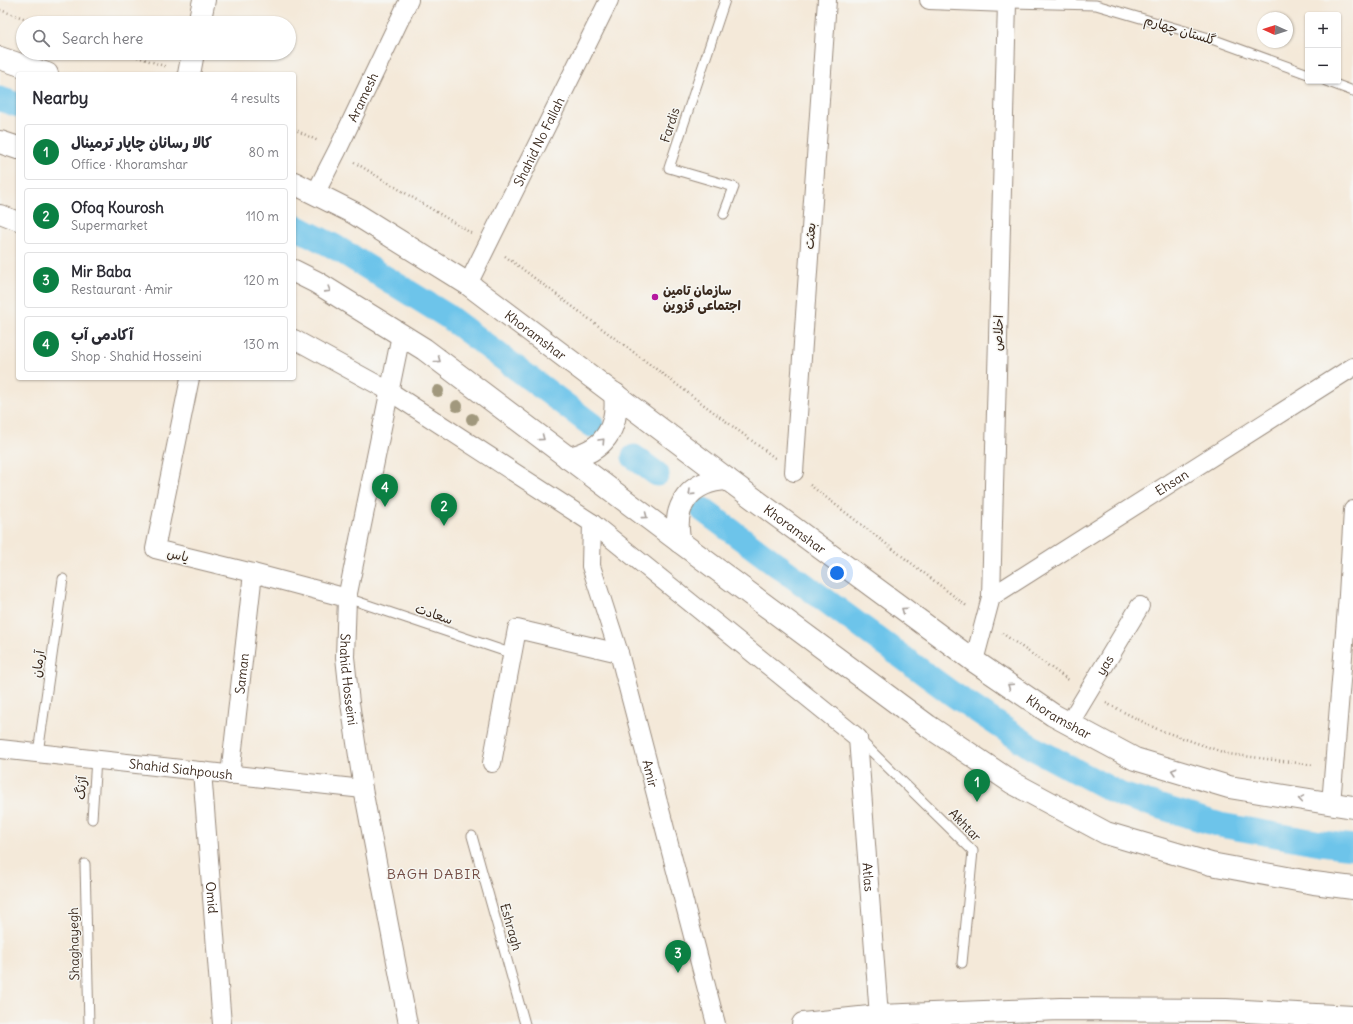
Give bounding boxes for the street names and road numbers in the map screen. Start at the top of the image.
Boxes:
street label: گلستان چهارم [1142,11,1218,51]
street label: Aramesh [344,69,382,125]
street label: Shahid No Fallah [509,94,568,189]
street label: Fardis [656,105,684,145]
street label: بعثت [801,222,819,250]
street label: Khoramshar [501,306,570,364]
street label: اخلاص [989,315,1007,351]
street label: Ehsan [1152,465,1192,499]
street label: Khoramshar [761,501,830,558]
street label: یاس [165,544,191,566]
street label: سعادت [413,600,455,628]
street label: Shahid Hosseini [336,633,362,726]
street label: آرمان [28,648,48,679]
street label: Saman [231,652,252,695]
street label: yas [1092,652,1117,678]
street label: Khoramshar [1023,691,1095,743]
street label: Shahid Siahpoush [128,755,234,783]
street label: Amir [639,758,662,790]
street label: آژنگ [72,775,90,800]
street label: Akhtar [945,805,985,846]
street label: Atlas [859,862,878,892]
street label: Omid [202,881,222,915]
street label: Eshragh [496,901,526,953]
street label: Shaghayegh [65,907,83,981]

